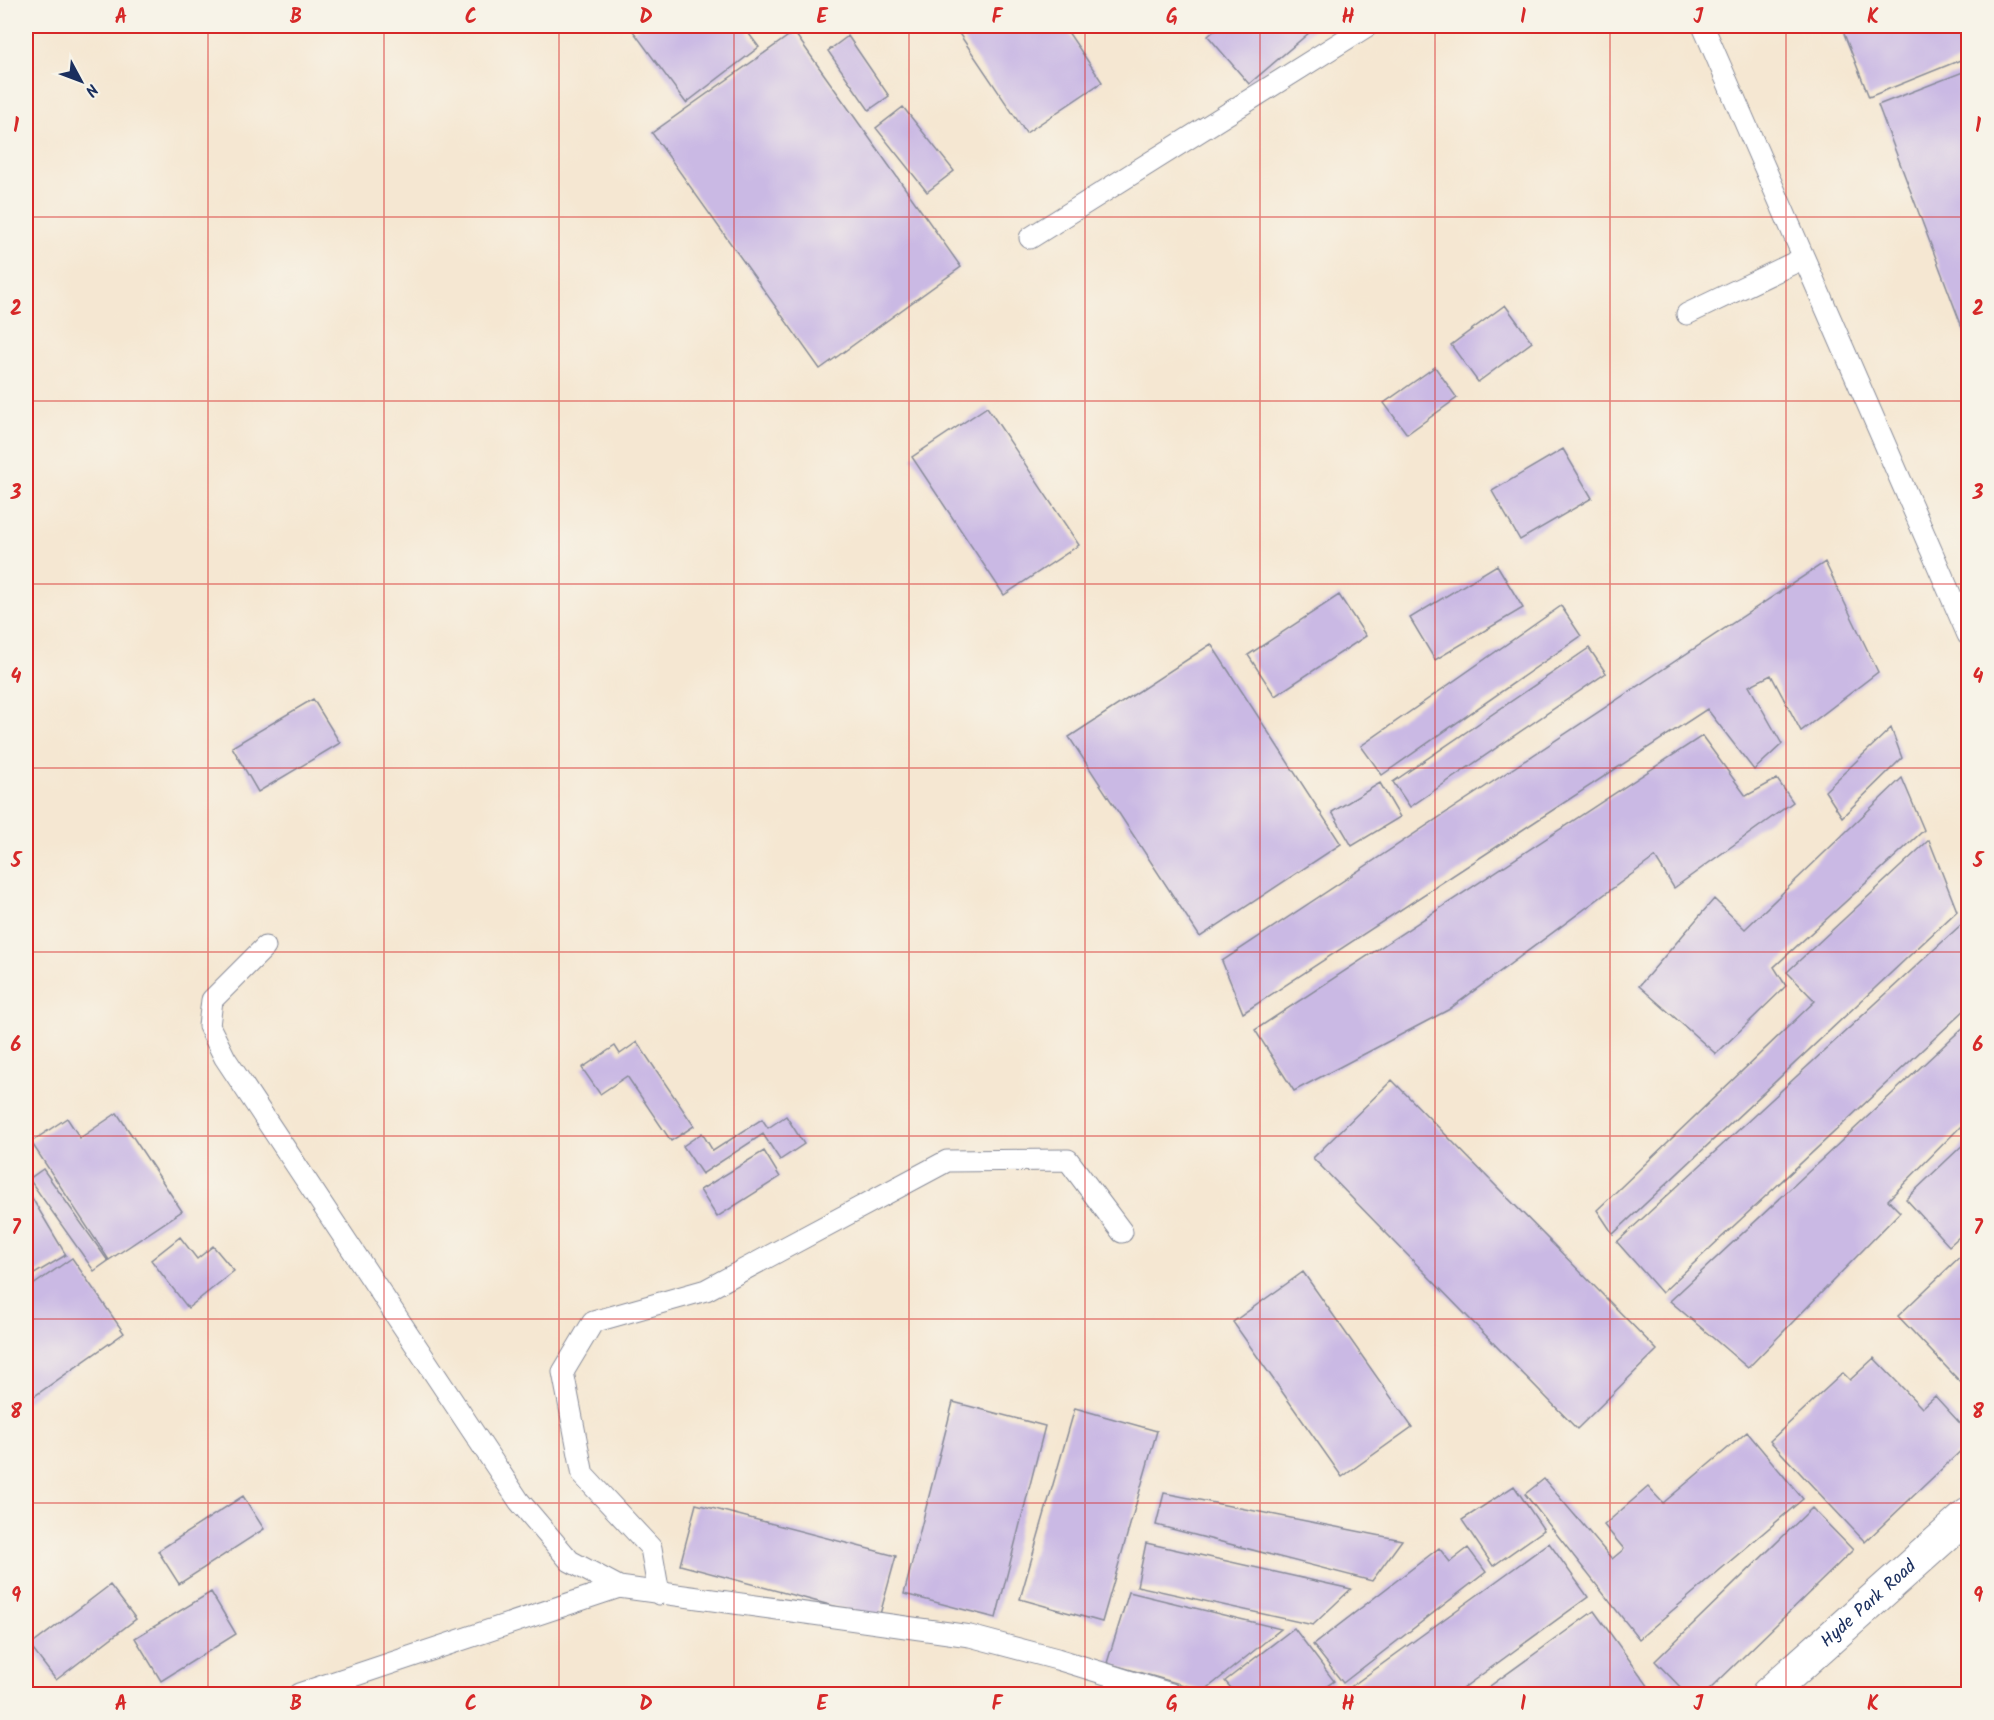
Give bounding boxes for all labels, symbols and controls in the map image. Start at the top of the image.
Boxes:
text: A [115,2,127,34]
text: B [290,2,302,34]
text: C [465,2,477,34]
text: D [639,2,653,34]
text: E [816,2,828,34]
text: F [992,2,1004,34]
text: G [1166,2,1178,34]
text: H [1341,2,1355,34]
text: I [1520,2,1526,34]
text: J [1693,2,1704,34]
text: K [1867,2,1879,34]
north arrow [51,51,111,111]
text: N [78,78,104,102]
text: 1 [13,111,19,143]
text: 1 [1975,111,1981,143]
text: 2 [10,294,22,326]
text: 2 [1972,294,1984,326]
text: 3 [10,478,22,510]
text: 3 [1972,478,1984,510]
text: 4 [11,662,22,694]
text: 4 [1973,662,1984,694]
text: 5 [10,846,23,878]
text: 5 [1972,846,1985,878]
text: 6 [11,1030,22,1062]
text: 6 [1973,1030,1984,1062]
text: 7 [11,1213,21,1245]
text: 7 [1973,1213,1983,1245]
text: 8 [10,1397,22,1429]
text: 8 [1972,1397,1984,1429]
street label: Hyde Park Road [1814,1552,1924,1655]
text: 9 [11,1581,21,1613]
text: 9 [1973,1581,1983,1613]
text: A [115,1689,127,1720]
text: B [290,1689,302,1720]
text: C [465,1689,477,1720]
text: D [639,1689,653,1720]
text: E [816,1689,828,1720]
text: F [992,1689,1004,1720]
text: G [1166,1689,1178,1720]
text: H [1341,1689,1355,1720]
text: I [1520,1689,1526,1720]
text: J [1693,1689,1704,1720]
text: K [1867,1689,1879,1720]

